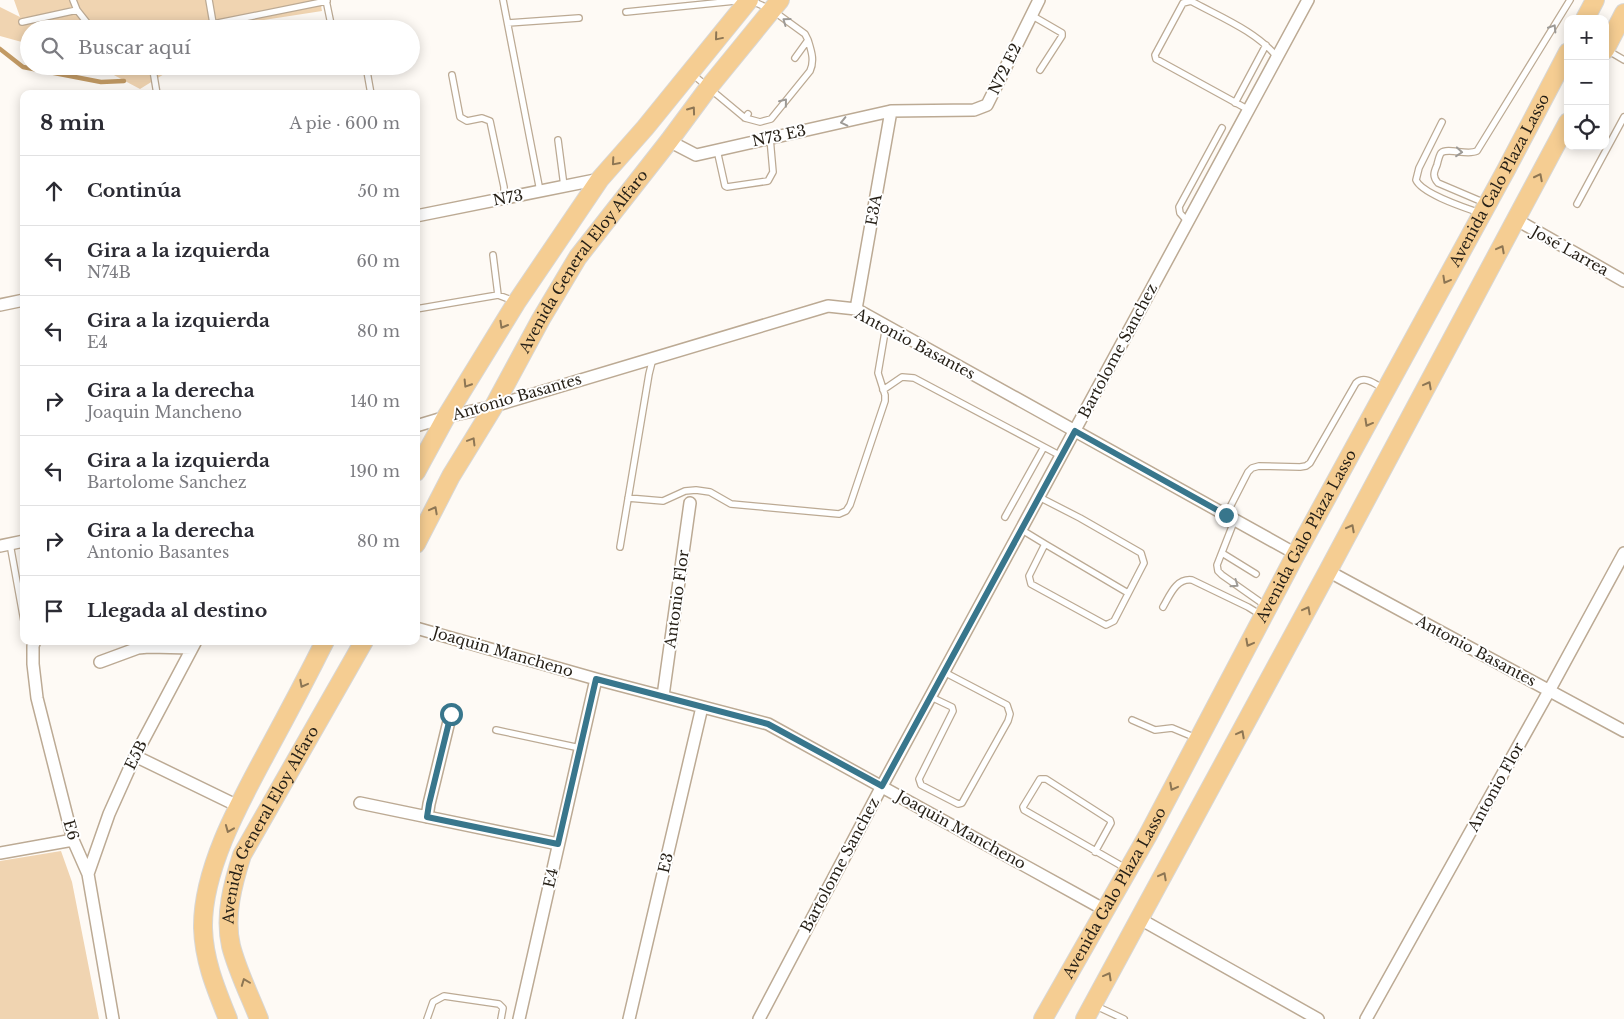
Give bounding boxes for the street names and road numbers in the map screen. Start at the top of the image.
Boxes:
street label: N72 E2 [984,40,1025,98]
street label: Avenida Galo Plaza Lasso [1444,90,1553,271]
street label: N73 E3 [750,121,808,150]
street label: Avenida General Eloy Alfaro [514,166,652,357]
street label: N73 [491,185,525,210]
street label: E3A [861,192,886,227]
street label: José Larrea [1527,221,1613,280]
street label: Bartolome Sanchez [1074,280,1161,421]
street label: Antonio Basantes [851,303,979,383]
street label: Antonio Basantes [449,369,584,424]
street label: Avenida Galo Plaza Lasso [1251,446,1360,627]
street label: Antonio Flor [660,548,693,650]
street label: Antonio Basantes [1412,610,1540,690]
street label: Joaquin Mancheno [429,622,576,681]
street label: Avenida General Eloy Alfaro [218,722,323,925]
street label: E5B [120,737,151,773]
street label: Antonio Flor [1463,738,1528,835]
street label: Joaquin Mancheno [891,785,1030,873]
street label: Bartolome Sanchez [796,794,883,935]
street label: Avenida Galo Plaza Lasso [1058,804,1170,982]
street label: E6 [60,817,83,842]
street label: E3 [654,851,677,875]
street label: E4 [539,866,562,890]

